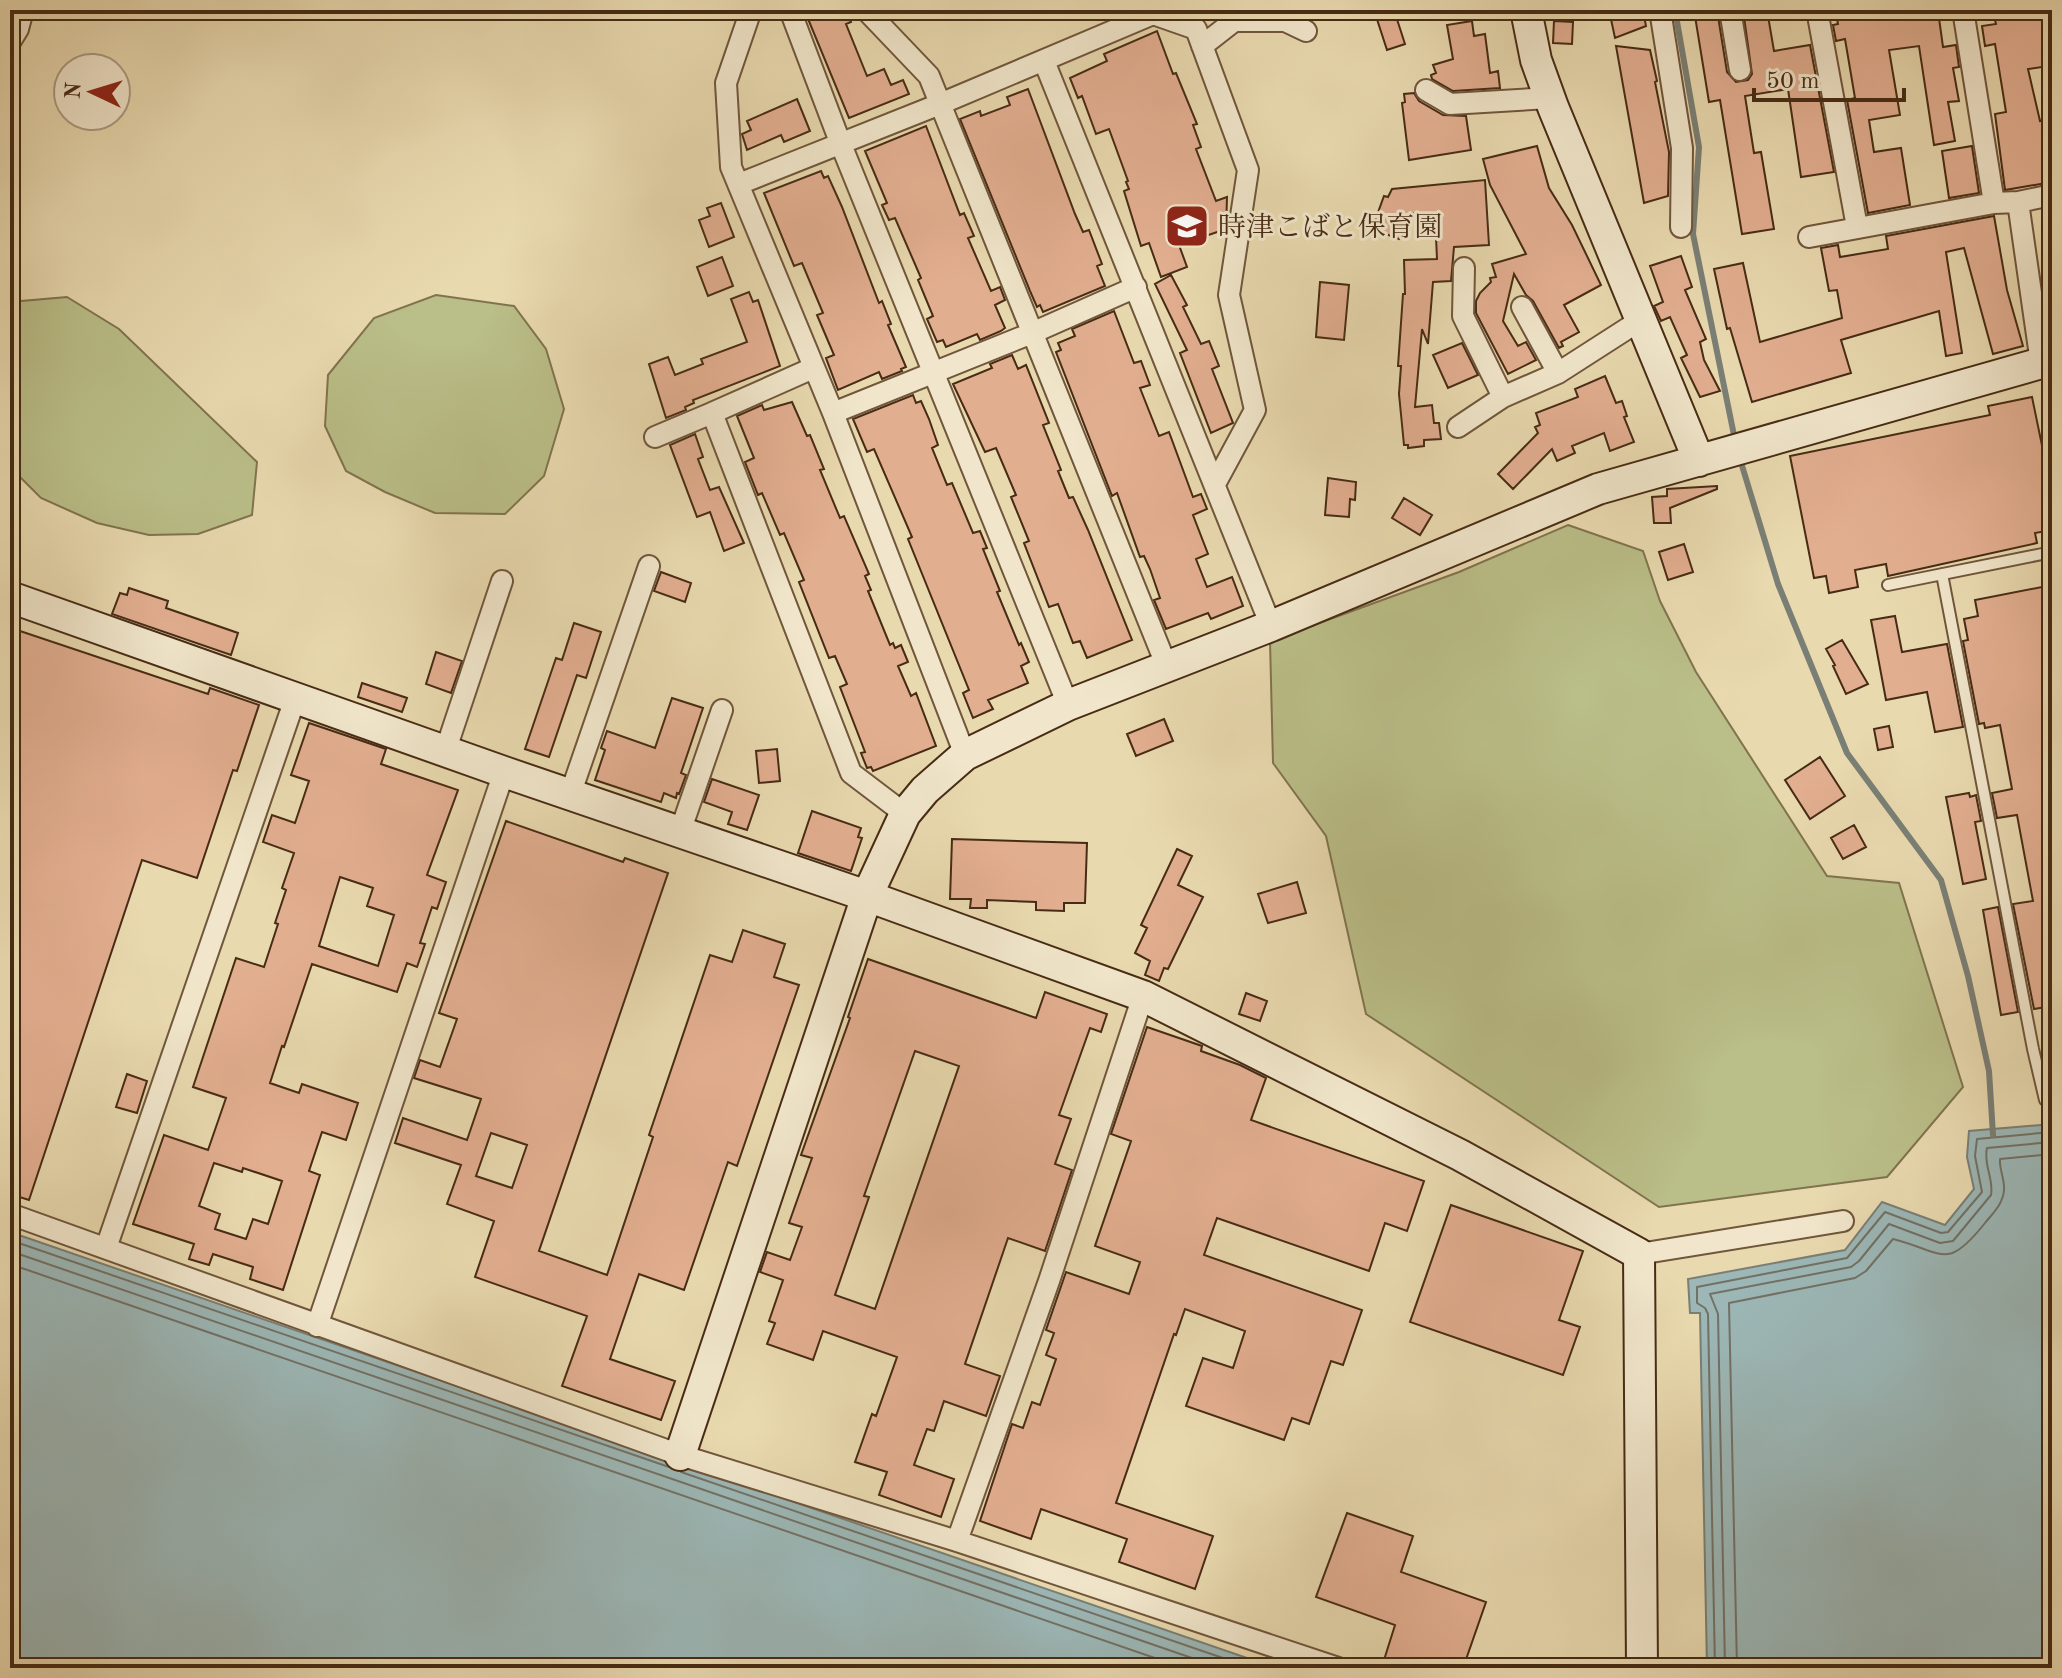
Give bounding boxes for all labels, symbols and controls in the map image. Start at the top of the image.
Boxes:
north arrow [52,52,132,132]
scale bar [1754,52,1904,102]
text: 50 m [1766,70,1820,94]
text: N [62,81,86,100]
school or university icon: 時津こばと保育園 [1163,202,1211,250]
place label: 時津こばと保育園 [1218,212,1442,243]

